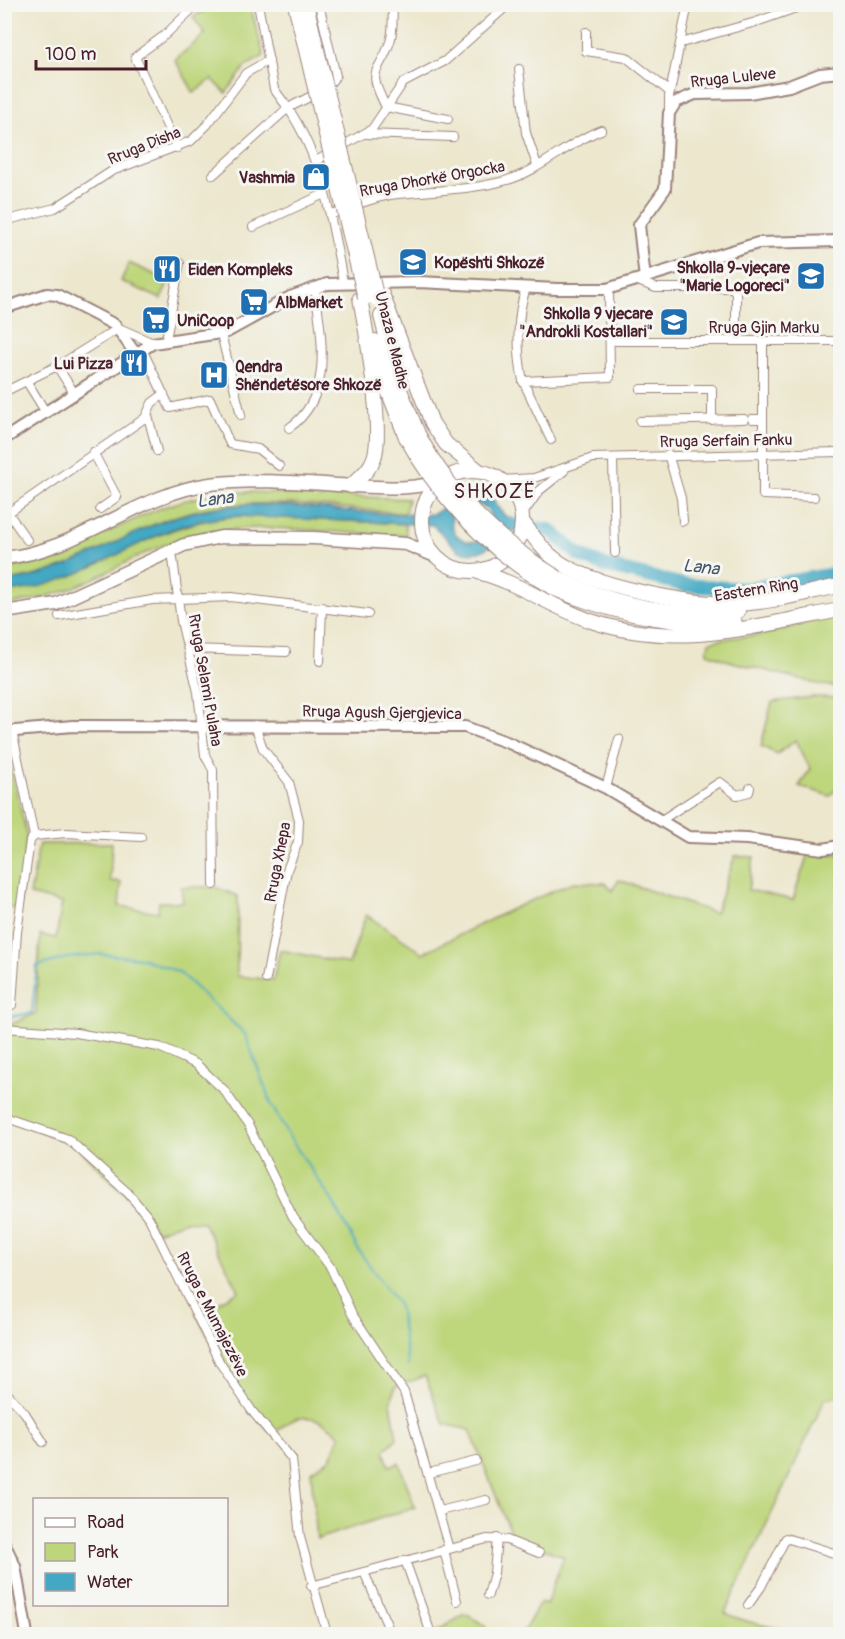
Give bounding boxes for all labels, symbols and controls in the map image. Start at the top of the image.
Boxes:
scale bar [36,33,146,71]
text: 100 m [45,43,97,66]
street label: Rruga Luleve [689,64,777,92]
street label: Rruga Disha [105,122,184,170]
street label: Rruga Dhorkë Orgocka [358,156,506,202]
shop icon: Vashmia [300,161,332,193]
place label: Vashmia [239,168,296,188]
school or university icon: Kopështi Shkozë [397,246,429,278]
restaurant icon: Eiden Kompleks [151,253,183,285]
place label: Kopështi Shkozë [434,253,545,273]
place label: Shkolla 9-vjeçare "Marie Logoreci" [677,258,791,296]
place label: Eiden Kompleks [188,260,293,280]
school or university icon: Shkolla 9-vjeçare "Marie Logoreci" [795,260,827,292]
supermarket icon: AlbMarket [238,286,270,318]
street label: Unaza e Madhe [370,289,414,391]
place label: AlbMarket [275,293,343,313]
supermarket icon: UniCoop [140,304,172,336]
place label: Shkolla 9 vjecare "Androkli Kostallari" [519,304,654,342]
school or university icon: Shkolla 9 vjecare "Androkli Kostallari" [658,306,690,338]
place label: UniCoop [177,311,235,331]
street label: Rruga Gjin Marku [709,318,819,338]
restaurant icon: Lui Pizza [118,347,150,379]
place label: Lui Pizza [54,354,114,374]
place label: Qendra Shëndetësore Shkozë [235,357,382,395]
hospital icon: Qendra Shëndetësore Shkozë [198,359,230,391]
street label: Rruga Serfain Fanku [659,430,793,452]
district label: SHKOZË [454,479,536,504]
water label: Lana [196,486,236,513]
water label: Lana [682,554,722,581]
street label: Eastern Ring [713,573,799,606]
street label: Rruga Selami Pulaha [184,612,227,748]
street label: Rruga Agush Gjergjevica [302,702,462,724]
street label: Rruga Xhepa [260,820,296,904]
street label: Rruga e Mumajezëve [172,1249,252,1380]
legend [33,1498,228,1606]
text: Road [87,1511,124,1534]
text: Park [87,1541,119,1564]
text: Water [87,1571,133,1594]

